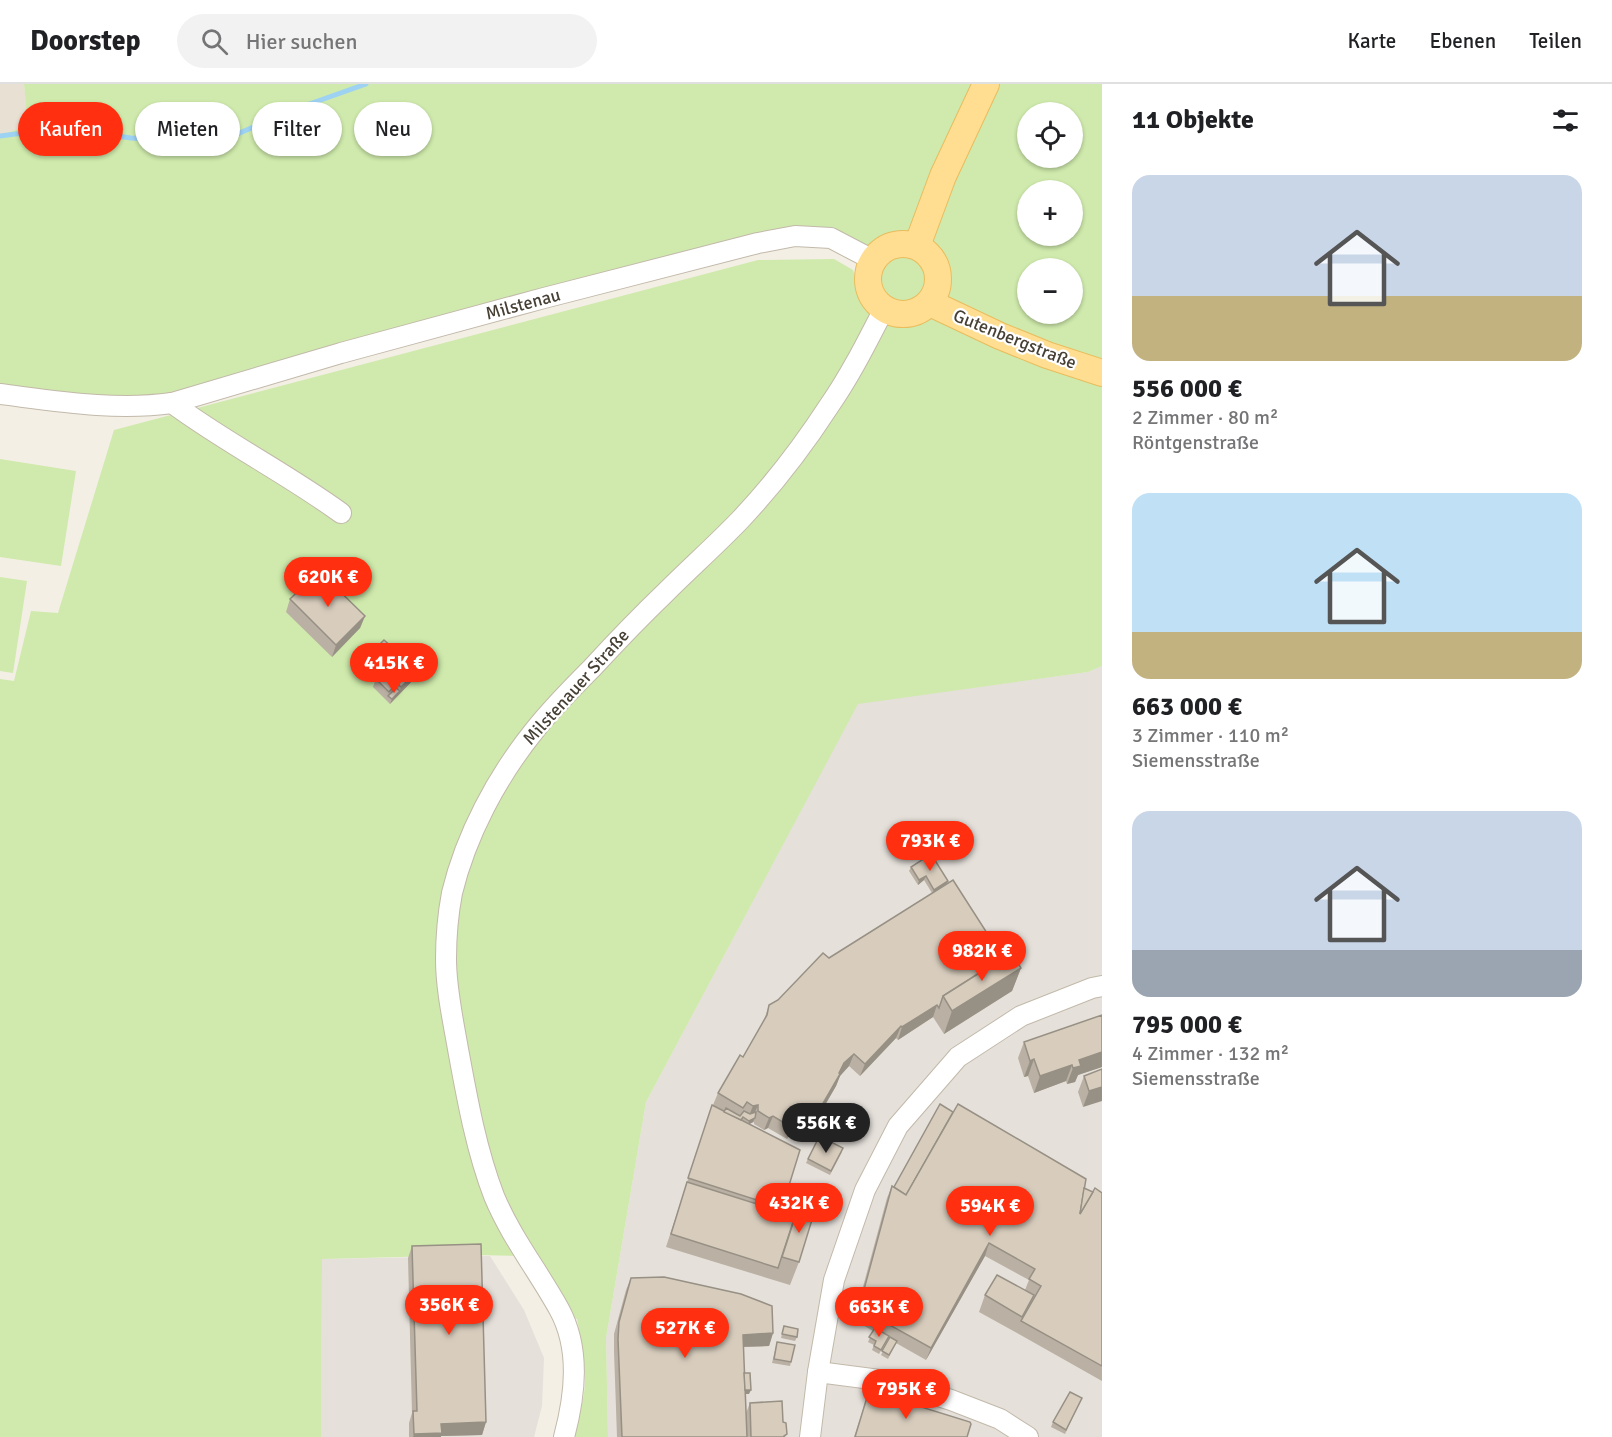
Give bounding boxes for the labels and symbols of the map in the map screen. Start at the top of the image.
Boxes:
street label: Milstenau [483,283,563,325]
street label: Gutenbergstraße [950,304,1080,374]
pin: 620K € [279,557,377,608]
street label: Milstenauer Straße [518,625,634,749]
pin: 415K € [345,643,443,694]
pin: 793K € [881,821,979,872]
pin: 982K € [933,931,1031,982]
pin: 556K € [777,1103,875,1154]
pin: 432K € [750,1183,848,1234]
pin: 594K € [941,1186,1039,1237]
pin: 356K € [400,1285,498,1336]
pin: 663K € [830,1287,928,1338]
pin: 527K € [636,1308,734,1359]
pin: 795K € [857,1369,955,1420]

